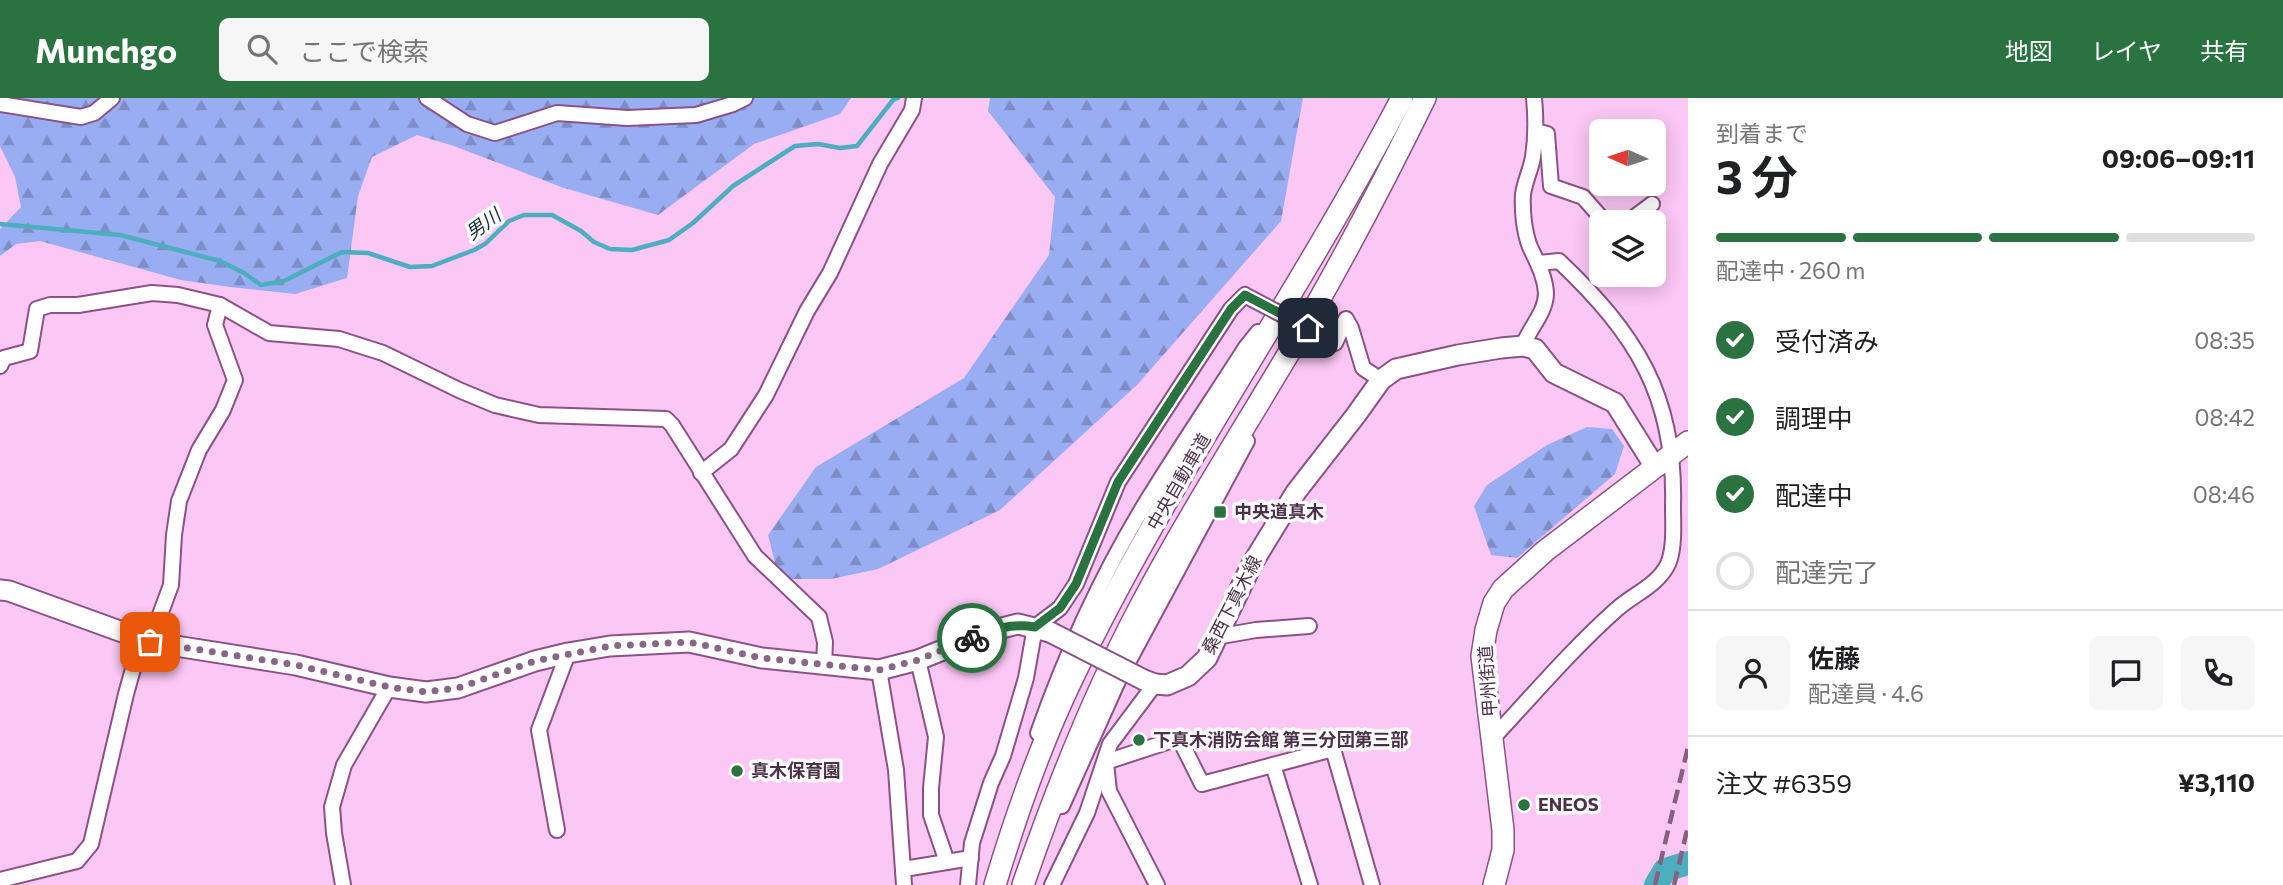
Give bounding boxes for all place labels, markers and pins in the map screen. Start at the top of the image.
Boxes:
pin [1278,298,1338,358]
place label: 中央道真木 [1234,500,1324,522]
marker: 中央道真木 [1212,504,1228,520]
pin [120,612,180,672]
place label: 下真木消防会館 第三分団第三部 [1153,728,1408,750]
marker: 下真木消防会館 第三分団第三部 [1131,732,1147,748]
place label: 真木保育園 [751,759,841,781]
marker: 真木保育園 [729,763,745,779]
place label: ENEOS [1538,793,1599,815]
marker: ENEOS [1516,797,1532,813]

